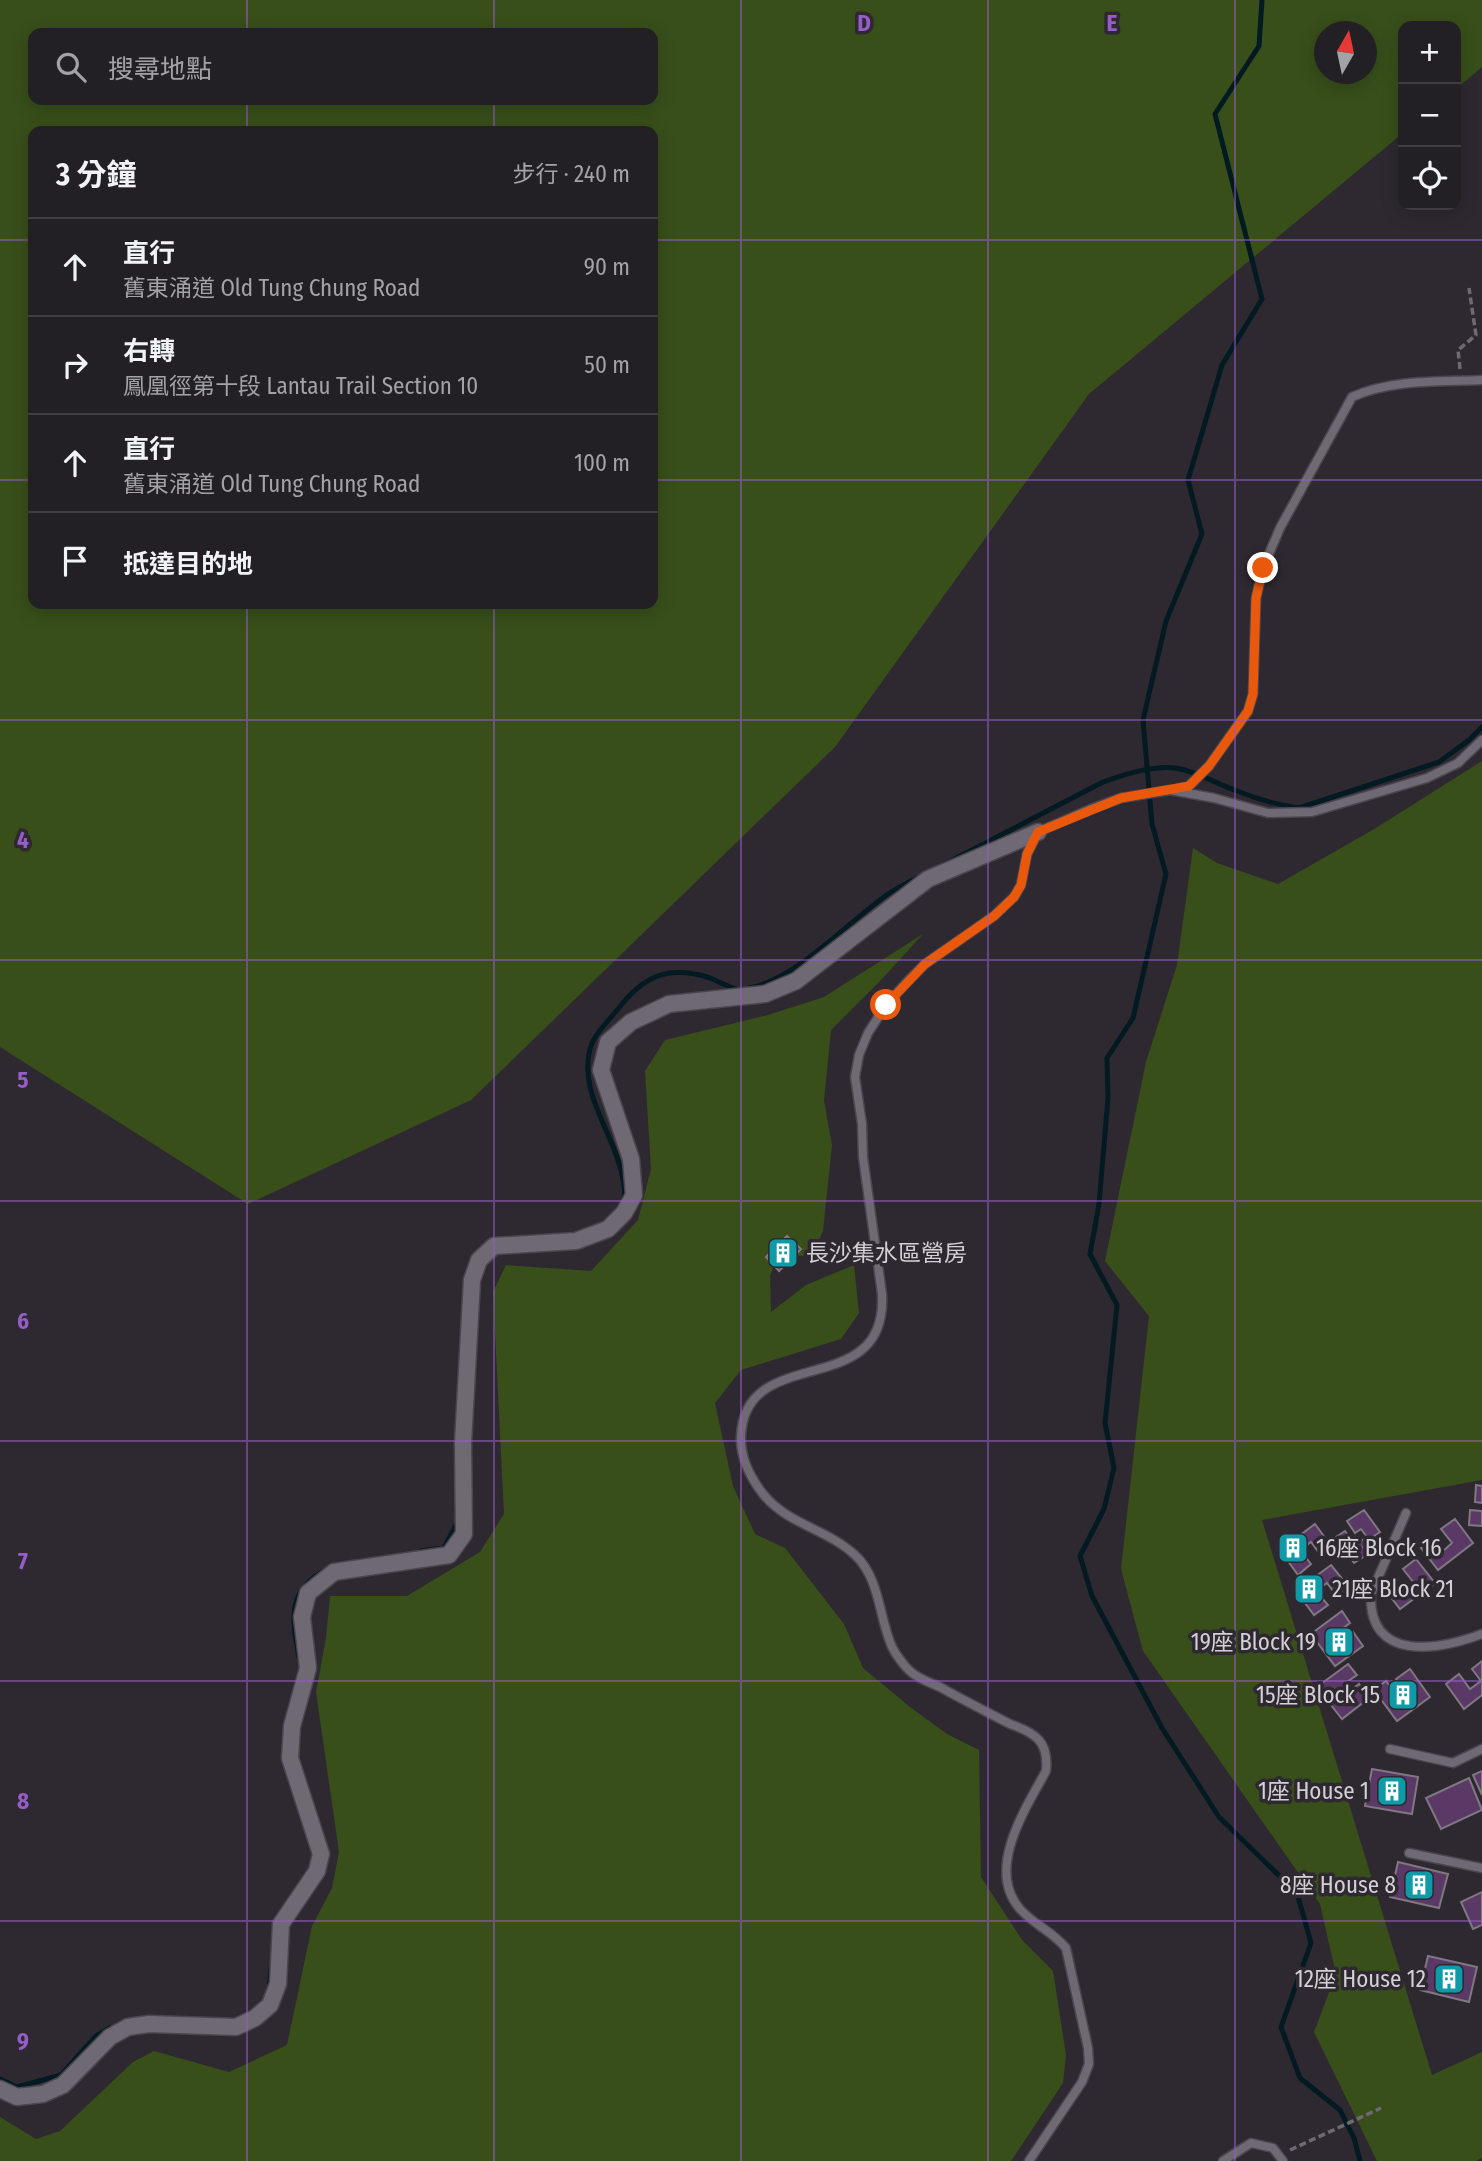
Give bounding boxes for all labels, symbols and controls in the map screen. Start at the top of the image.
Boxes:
text: D [857,9,871,37]
text: E [1107,9,1118,37]
north arrow [1314,21,1377,84]
map controls [1398,21,1461,210]
button: + [1398,21,1461,84]
search box [28,28,658,105]
icon: search [52,48,90,86]
text: 搜尋地點 [108,54,212,85]
button: − [1398,84,1461,147]
button: locate [1398,147,1461,210]
text: 3 分鐘 [56,157,136,193]
text: 步行 · 240 m [512,160,630,188]
text: 直行 [123,238,175,269]
icon: ahead [56,248,94,286]
text: 90 m [584,253,630,281]
text: 舊東涌道 Old Tung Chung Road [123,274,420,302]
text: 右轉 [123,336,175,367]
icon: right [56,346,94,384]
text: 50 m [584,351,630,379]
text: 鳳凰徑第十段 Lantau Trail Section 10 [123,372,478,400]
text: 直行 [123,434,175,465]
icon: ahead [56,444,94,482]
text: 100 m [574,449,630,477]
text: 舊東涌道 Old Tung Chung Road [123,470,420,498]
icon: arrive [56,542,94,580]
text: 抵達目的地 [123,549,253,580]
route end [1247,552,1278,583]
text: 4 [17,826,29,854]
route start [870,989,901,1020]
text: 5 [17,1066,29,1094]
building icon: 長沙集水區營房 [766,1236,800,1270]
place label: 長沙集水區營房 [806,1239,967,1267]
text: 6 [17,1307,29,1335]
building icon: 16座 Block 16 [1276,1531,1310,1565]
place label: 16座 Block 16 [1316,1534,1442,1562]
text: 7 [18,1547,28,1575]
building icon: 21座 Block 21 [1292,1572,1326,1606]
place label: 21座 Block 21 [1332,1575,1454,1603]
building icon: 19座 Block 19 [1322,1625,1356,1659]
place label: 19座 Block 19 [1191,1628,1316,1656]
building icon: 15座 Block 15 [1386,1678,1420,1712]
place label: 15座 Block 15 [1256,1681,1380,1709]
building icon: 1座 House 1 [1375,1774,1409,1808]
place label: 1座 House 1 [1258,1777,1369,1805]
text: 8 [17,1787,29,1815]
building icon: 8座 House 8 [1402,1868,1436,1902]
place label: 8座 House 8 [1280,1871,1396,1899]
building icon: 12座 House 12 [1432,1962,1466,1996]
place label: 12座 House 12 [1295,1965,1426,1993]
text: 9 [17,2027,29,2055]

